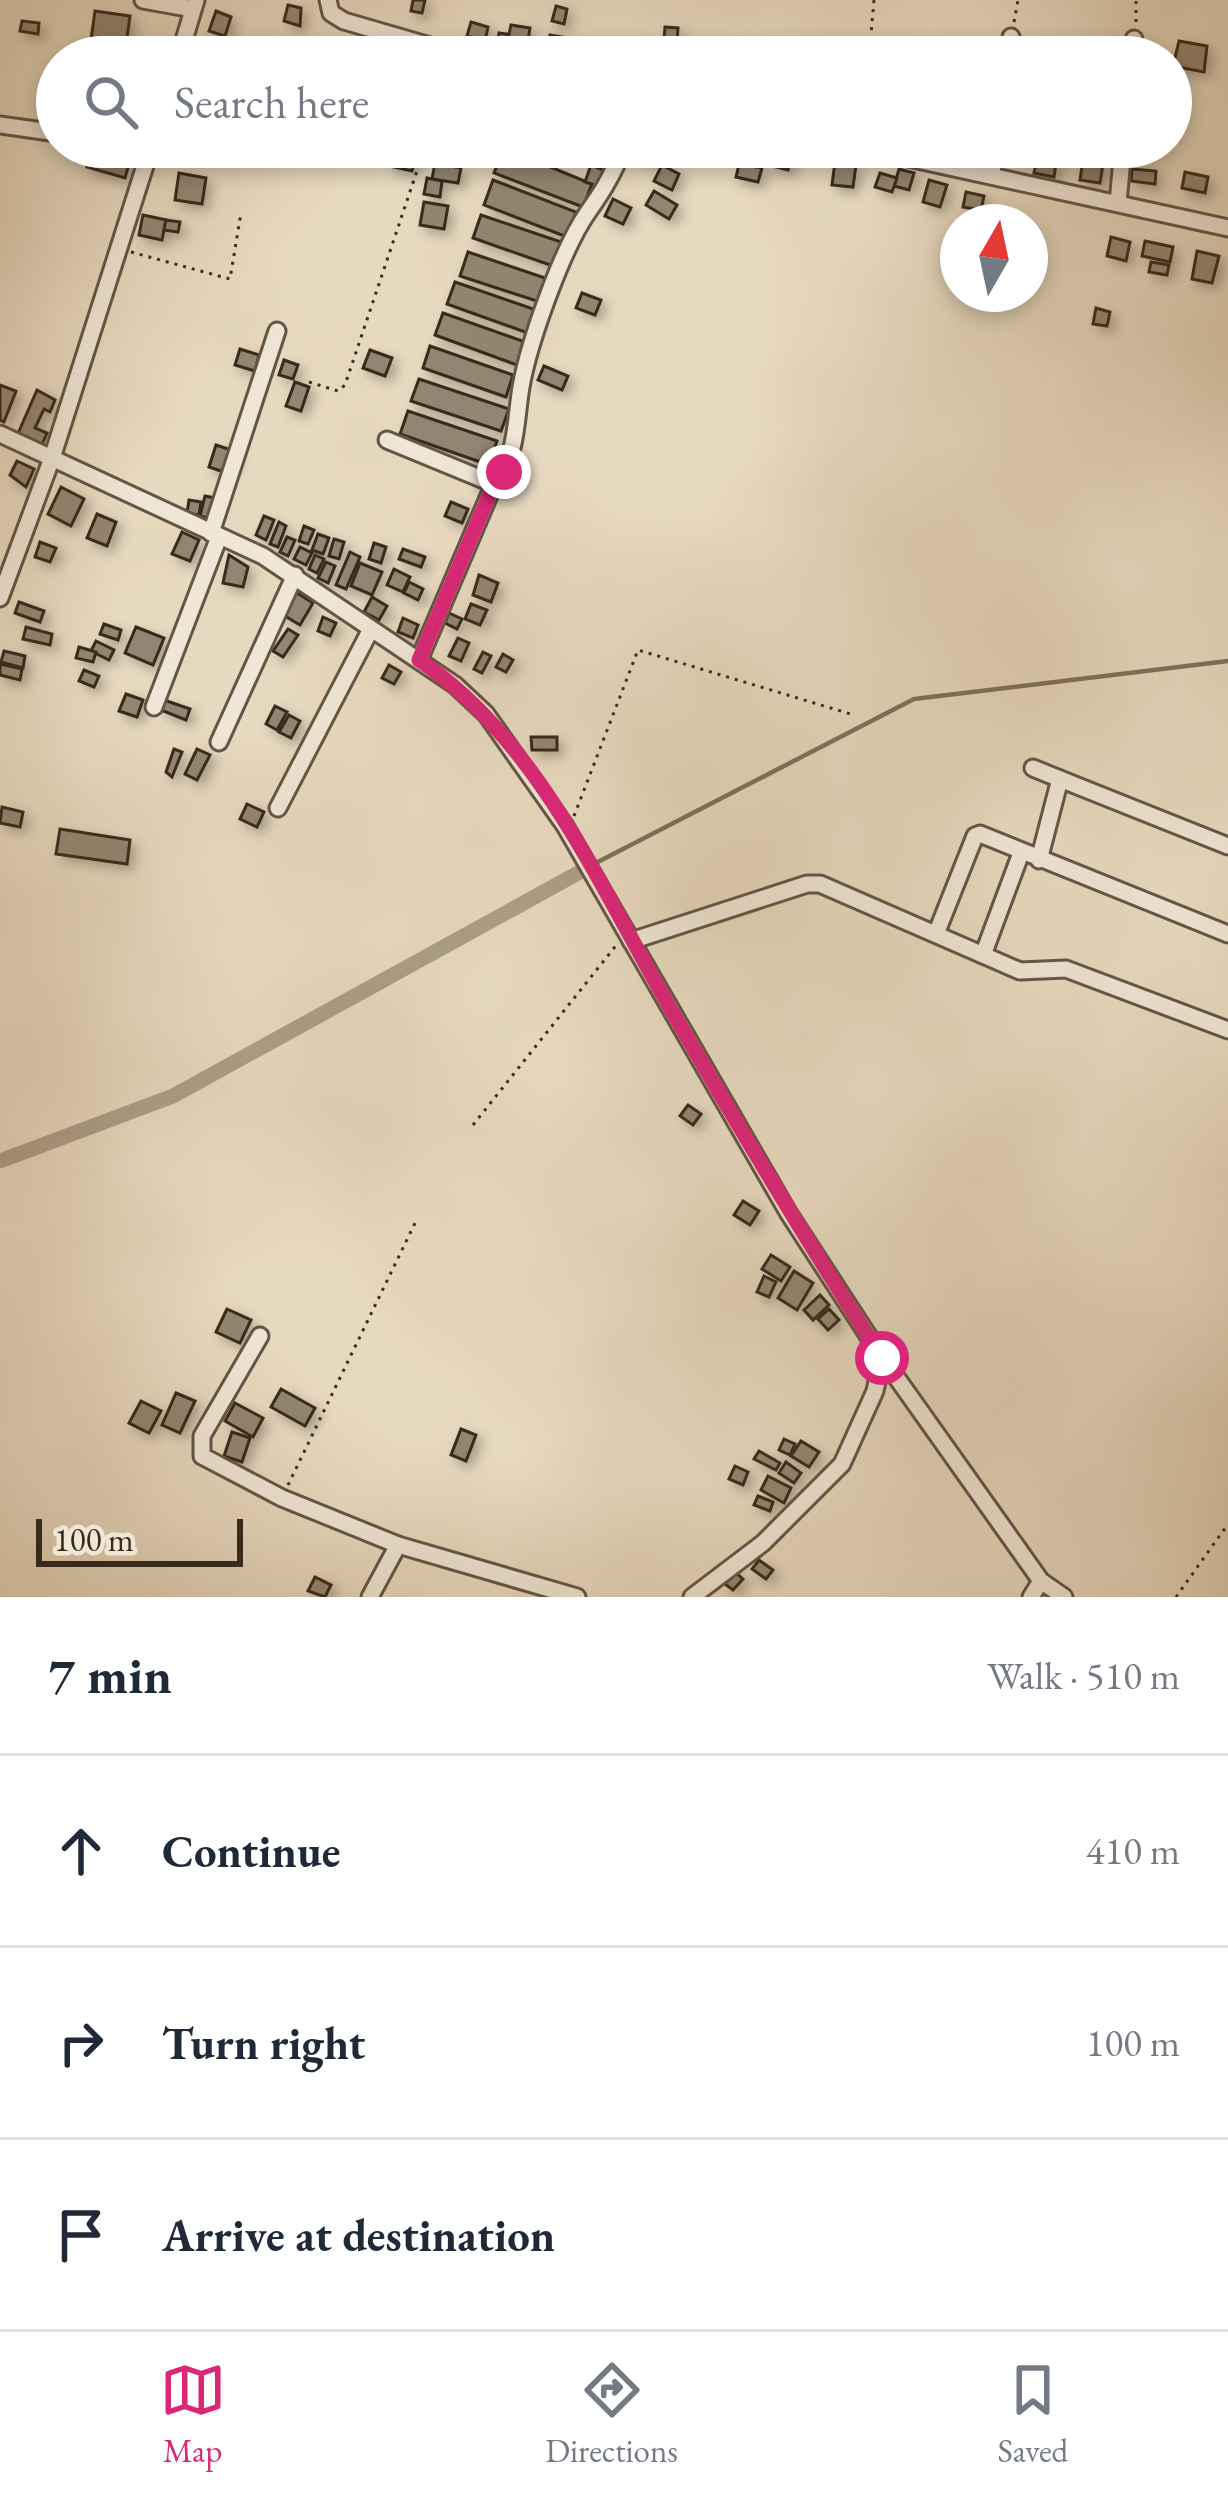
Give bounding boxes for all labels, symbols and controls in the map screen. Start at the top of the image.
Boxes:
search box [36,36,1192,168]
icon: search [78,69,144,135]
text: Search here [174,73,369,131]
north arrow [940,204,1048,312]
route end [477,445,531,499]
route start [855,1331,909,1385]
scale bar [36,1513,243,1566]
text: 100 m [54,1518,134,1561]
text: 7 min [48,1642,172,1708]
text: Walk · 510 m [987,1650,1180,1701]
icon: ahead [48,1818,114,1884]
text: Continue [162,1822,340,1880]
text: 410 m [1086,1825,1180,1876]
icon: right [48,2010,114,2076]
text: Turn right [162,2014,365,2072]
text: 100 m [1086,2017,1180,2068]
icon: arrive [48,2202,114,2268]
text: Arrive at destination [162,2206,555,2264]
tab: Map [160,2357,226,2472]
tab: Directions [545,2357,678,2472]
tab: Saved [998,2357,1068,2472]

